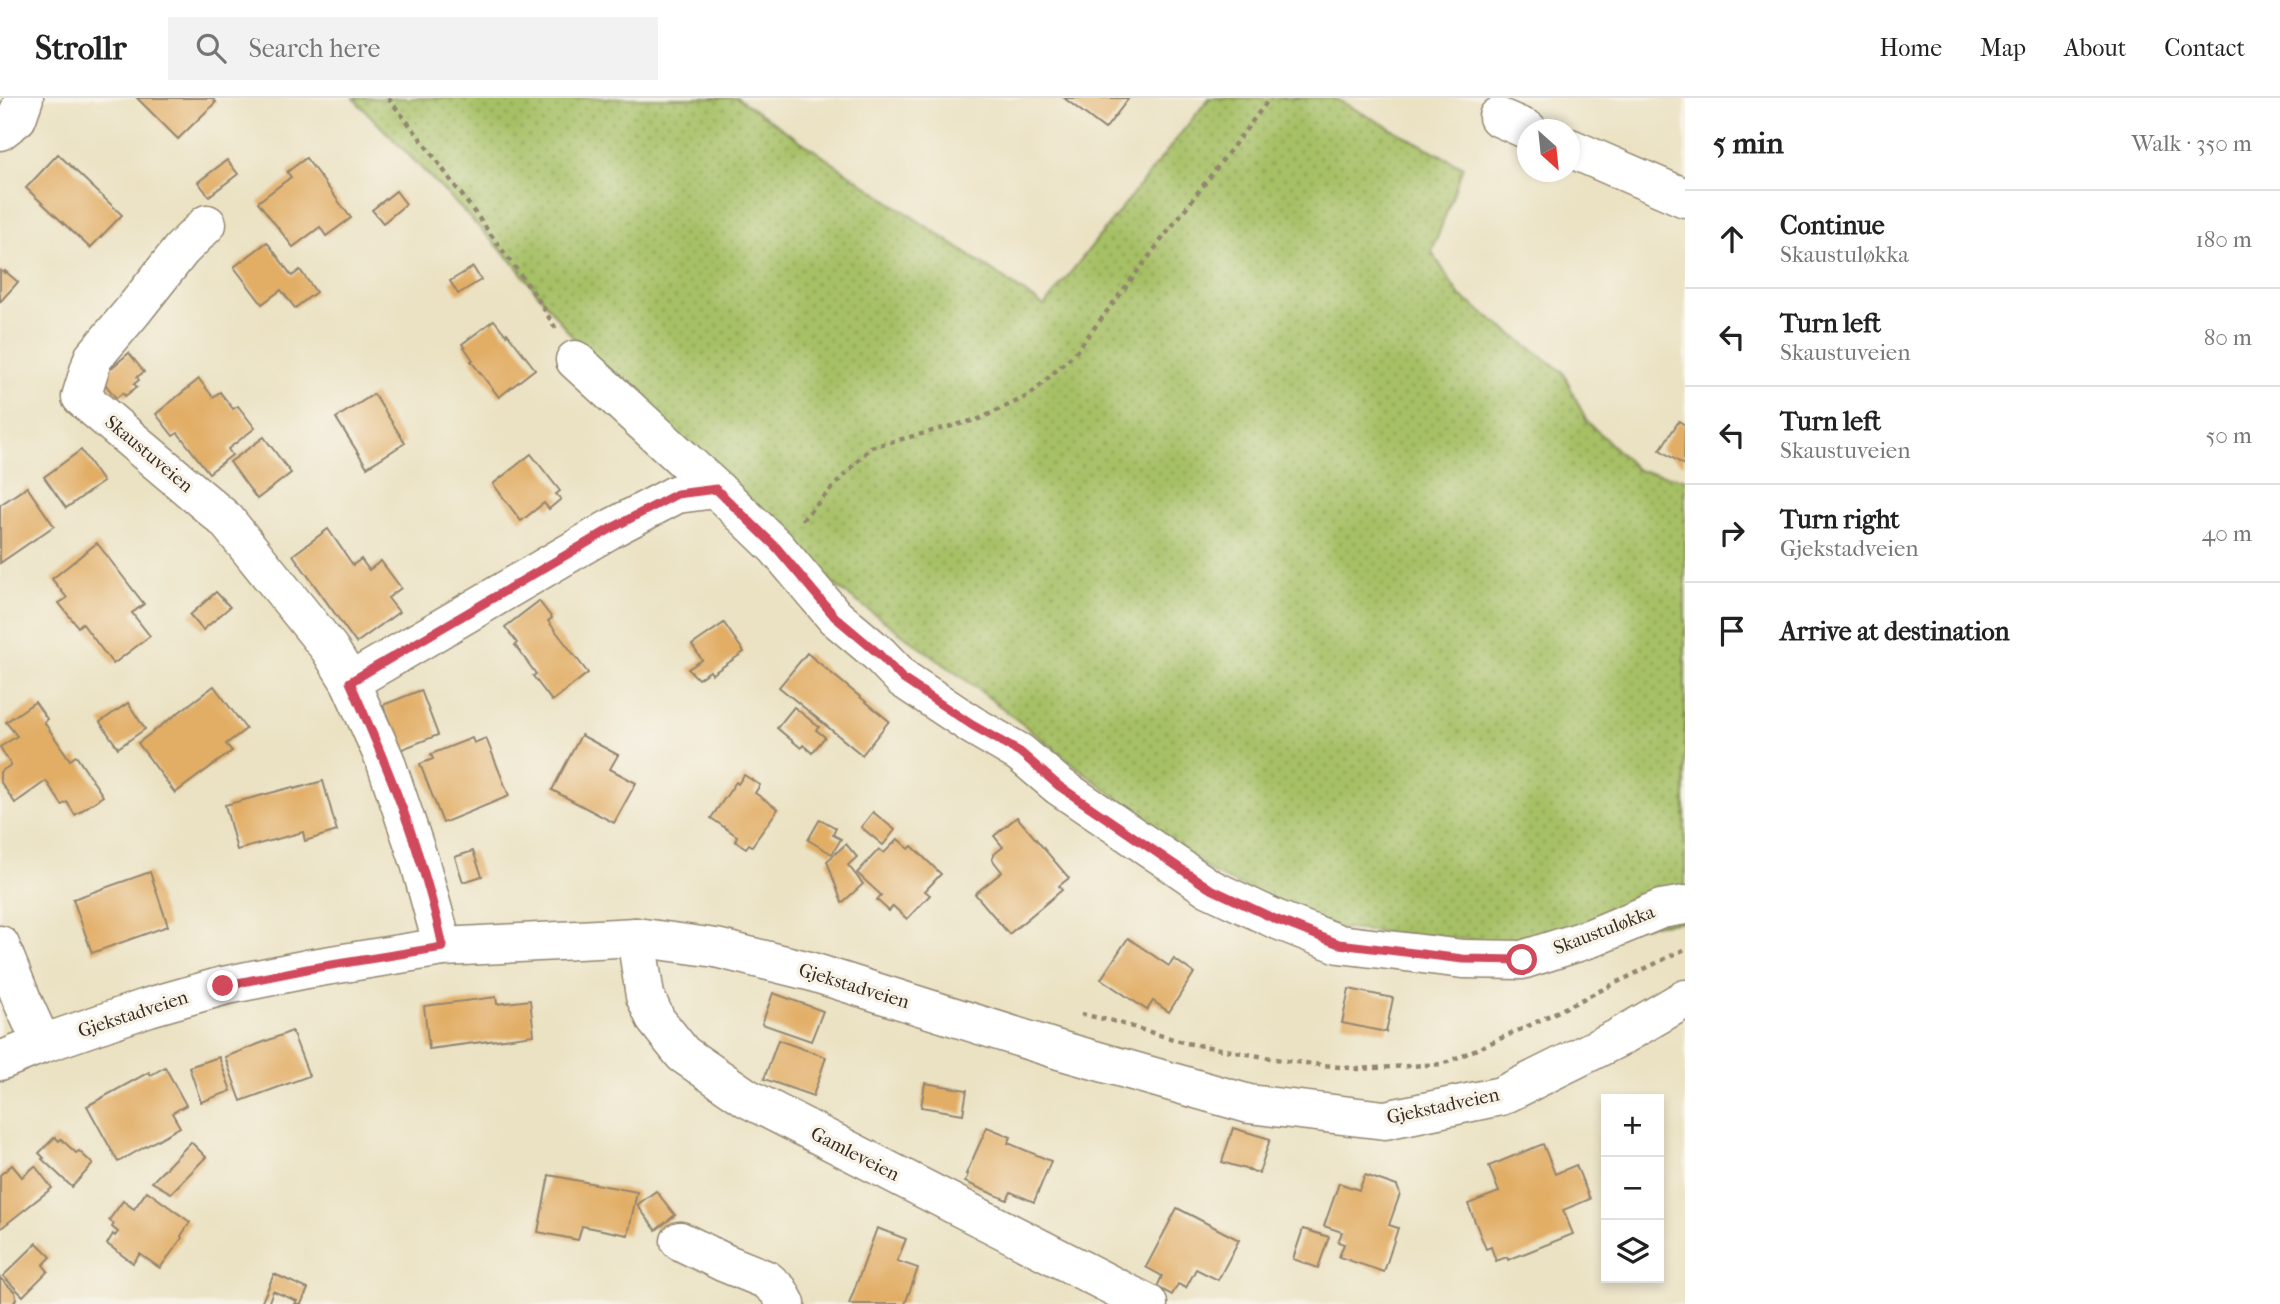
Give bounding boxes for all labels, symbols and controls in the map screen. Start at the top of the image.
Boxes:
search box [168,17,658,80]
text: Strollr [35,29,126,68]
icon: search [192,29,230,67]
text: Search here [248,33,380,64]
text: Home [1880,34,1942,62]
text: Map [1980,34,2026,62]
text: About [2064,34,2126,62]
text: Contact [2164,34,2245,62]
north arrow [1517,119,1580,182]
text: 5 min [1713,126,1784,161]
text: Walk · 350 m [2132,130,2252,157]
text: Continue [1780,210,1885,241]
icon: ahead [1713,220,1751,258]
text: 180 m [2195,226,2252,253]
text: Skaustuløkka [1780,241,1909,268]
text: Turn left [1780,308,1881,339]
icon: left [1713,318,1751,356]
text: 80 m [2204,324,2252,351]
text: Skaustuveien [1780,339,1911,366]
text: Turn left [1780,406,1881,437]
street label: Skaustuveien [101,411,197,497]
icon: left [1713,416,1751,454]
text: 50 m [2205,422,2252,449]
text: Skaustuveien [1780,437,1911,464]
text: Turn right [1780,504,1900,535]
icon: right [1713,514,1751,552]
text: 40 m [2202,520,2252,547]
text: Gjekstadveien [1780,535,1919,562]
icon: arrive [1713,612,1751,650]
text: Arrive at destination [1780,616,2010,647]
street label: Skaustuløkka [1550,901,1658,959]
route start [1506,944,1537,975]
street label: Gjekstadveien [796,959,912,1013]
route end [207,970,238,1001]
street label: Gjekstadveien [75,986,191,1042]
street label: Gjekstadveien [1385,1083,1501,1129]
map controls [1601,1094,1664,1283]
button: + [1601,1094,1664,1157]
street label: Gamleveien [807,1122,903,1186]
button: − [1601,1157,1664,1220]
button: layers [1601,1220,1664,1283]

